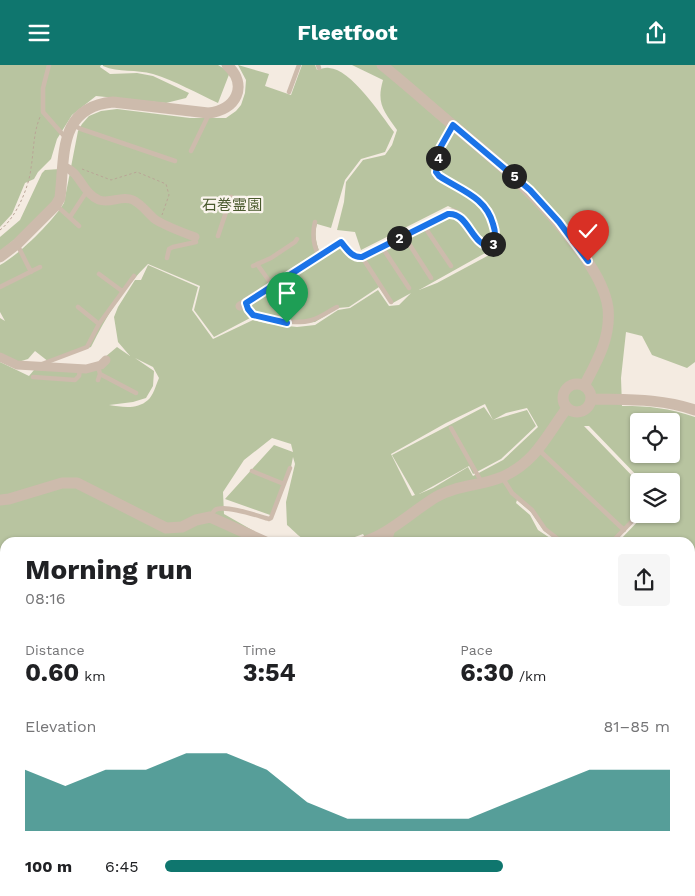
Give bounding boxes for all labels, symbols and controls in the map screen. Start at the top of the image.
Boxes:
icon: menu [25,19,53,47]
icon: share [642,19,670,47]
text: Fleetfoot [297,20,398,45]
pin: 4 [426,145,450,171]
text: 4 [434,150,443,166]
pin: 5 [502,163,526,189]
text: 5 [510,168,519,184]
park label: 石巻霊園 [202,196,262,214]
pin [567,210,609,261]
icon: check [574,217,602,245]
pin: 2 [386,225,412,251]
text: 2 [395,230,404,246]
pin: 3 [480,231,506,257]
text: 3 [489,236,498,252]
pin [266,272,308,323]
icon: arrive [273,279,301,307]
map controls [630,413,680,523]
button: locate [630,413,680,463]
button: layers [630,473,680,523]
text: Morning run [25,553,193,586]
button: share [618,554,670,606]
text: 08:16 [25,589,66,608]
text: Distance [25,642,85,658]
text: Time [243,642,276,658]
text: Pace [460,642,493,658]
text: 0.60 [25,658,79,687]
text: 3:54 [243,658,296,687]
text: 6:30 [460,658,514,687]
text: km [79,668,106,684]
text: /km [514,668,546,684]
text: Elevation [25,717,96,736]
text: 81–85 m [603,717,670,736]
text: 100 m [25,857,72,876]
text: 6:45 [105,857,139,876]

